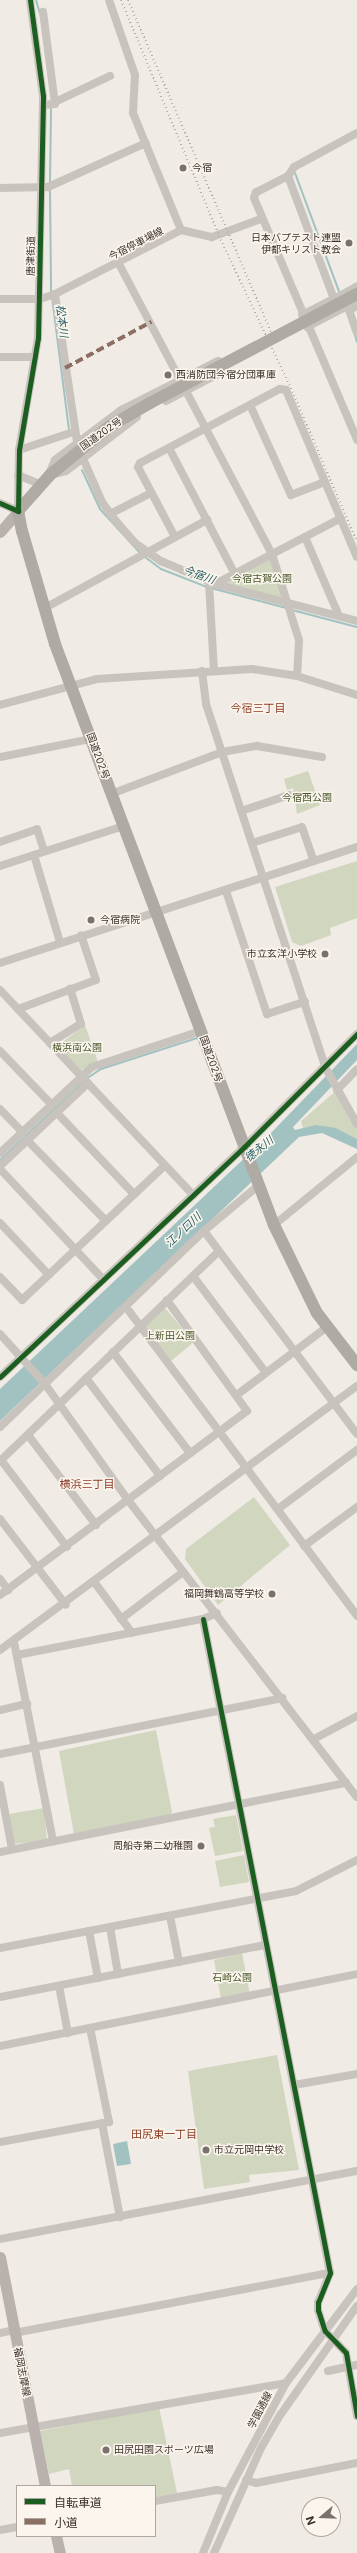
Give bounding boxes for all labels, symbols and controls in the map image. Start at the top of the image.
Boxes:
marker: 今宿 [177,162,189,174]
place label: 今宿 [192,162,212,174]
street label: 今宿停車場線 [107,225,165,263]
place label: 日本バプテスト連盟 伊都キリスト教会 [251,231,341,254]
street label: 唐津街道 [25,236,37,276]
marker: 日本バプテスト連盟 伊都キリスト教会 [344,238,354,248]
water label: 松本川 [53,304,71,338]
place label: 西消防団今宿分団車庫 [176,369,276,381]
marker: 西消防団今宿分団車庫 [163,370,173,380]
street label: 国道202号 [78,415,124,453]
water label: 今宿川 [181,563,217,587]
park label: 今宿古賀公園 [232,573,292,585]
district label: 今宿三丁目 [231,701,285,715]
street label: 国道202号 [84,731,112,781]
park label: 今宿西公園 [282,792,332,804]
marker: 今宿病院 [85,914,97,926]
place label: 今宿病院 [100,914,140,926]
place label: 市立玄洋小学校 [247,948,317,960]
marker: 市立玄洋小学校 [320,949,330,959]
street label: 国道202号 [197,1034,225,1084]
park label: 横浜南公園 [52,1042,102,1054]
water label: 徳永川 [242,1133,276,1165]
water label: 江ノ口川 [162,1210,204,1250]
park label: 上新田公園 [145,1330,195,1342]
district label: 横浜三丁目 [60,1477,114,1491]
place label: 福岡舞鶴高等学校 [184,1588,264,1600]
marker: 福岡舞鶴高等学校 [267,1589,277,1599]
place label: 周船寺第二幼稚園 [113,1840,193,1852]
marker: 周船寺第二幼稚園 [196,1841,206,1851]
park label: 石崎公園 [212,1972,252,1984]
district label: 田尻東一丁目 [131,2127,197,2141]
place label: 市立元岡中学校 [214,2144,284,2156]
marker: 市立元岡中学校 [201,2145,211,2155]
street label: 福岡志摩線 [11,2346,33,2398]
street label: 学園通線 [245,2390,275,2430]
place label: 田尻田園スポーツ広場 [114,2444,214,2456]
marker: 田尻田園スポーツ広場 [101,2445,111,2455]
legend [16,2485,156,2537]
text: 自転車道 [54,2495,102,2510]
north arrow [301,2497,341,2537]
text: N [303,2514,319,2527]
text: 小道 [54,2515,78,2530]

